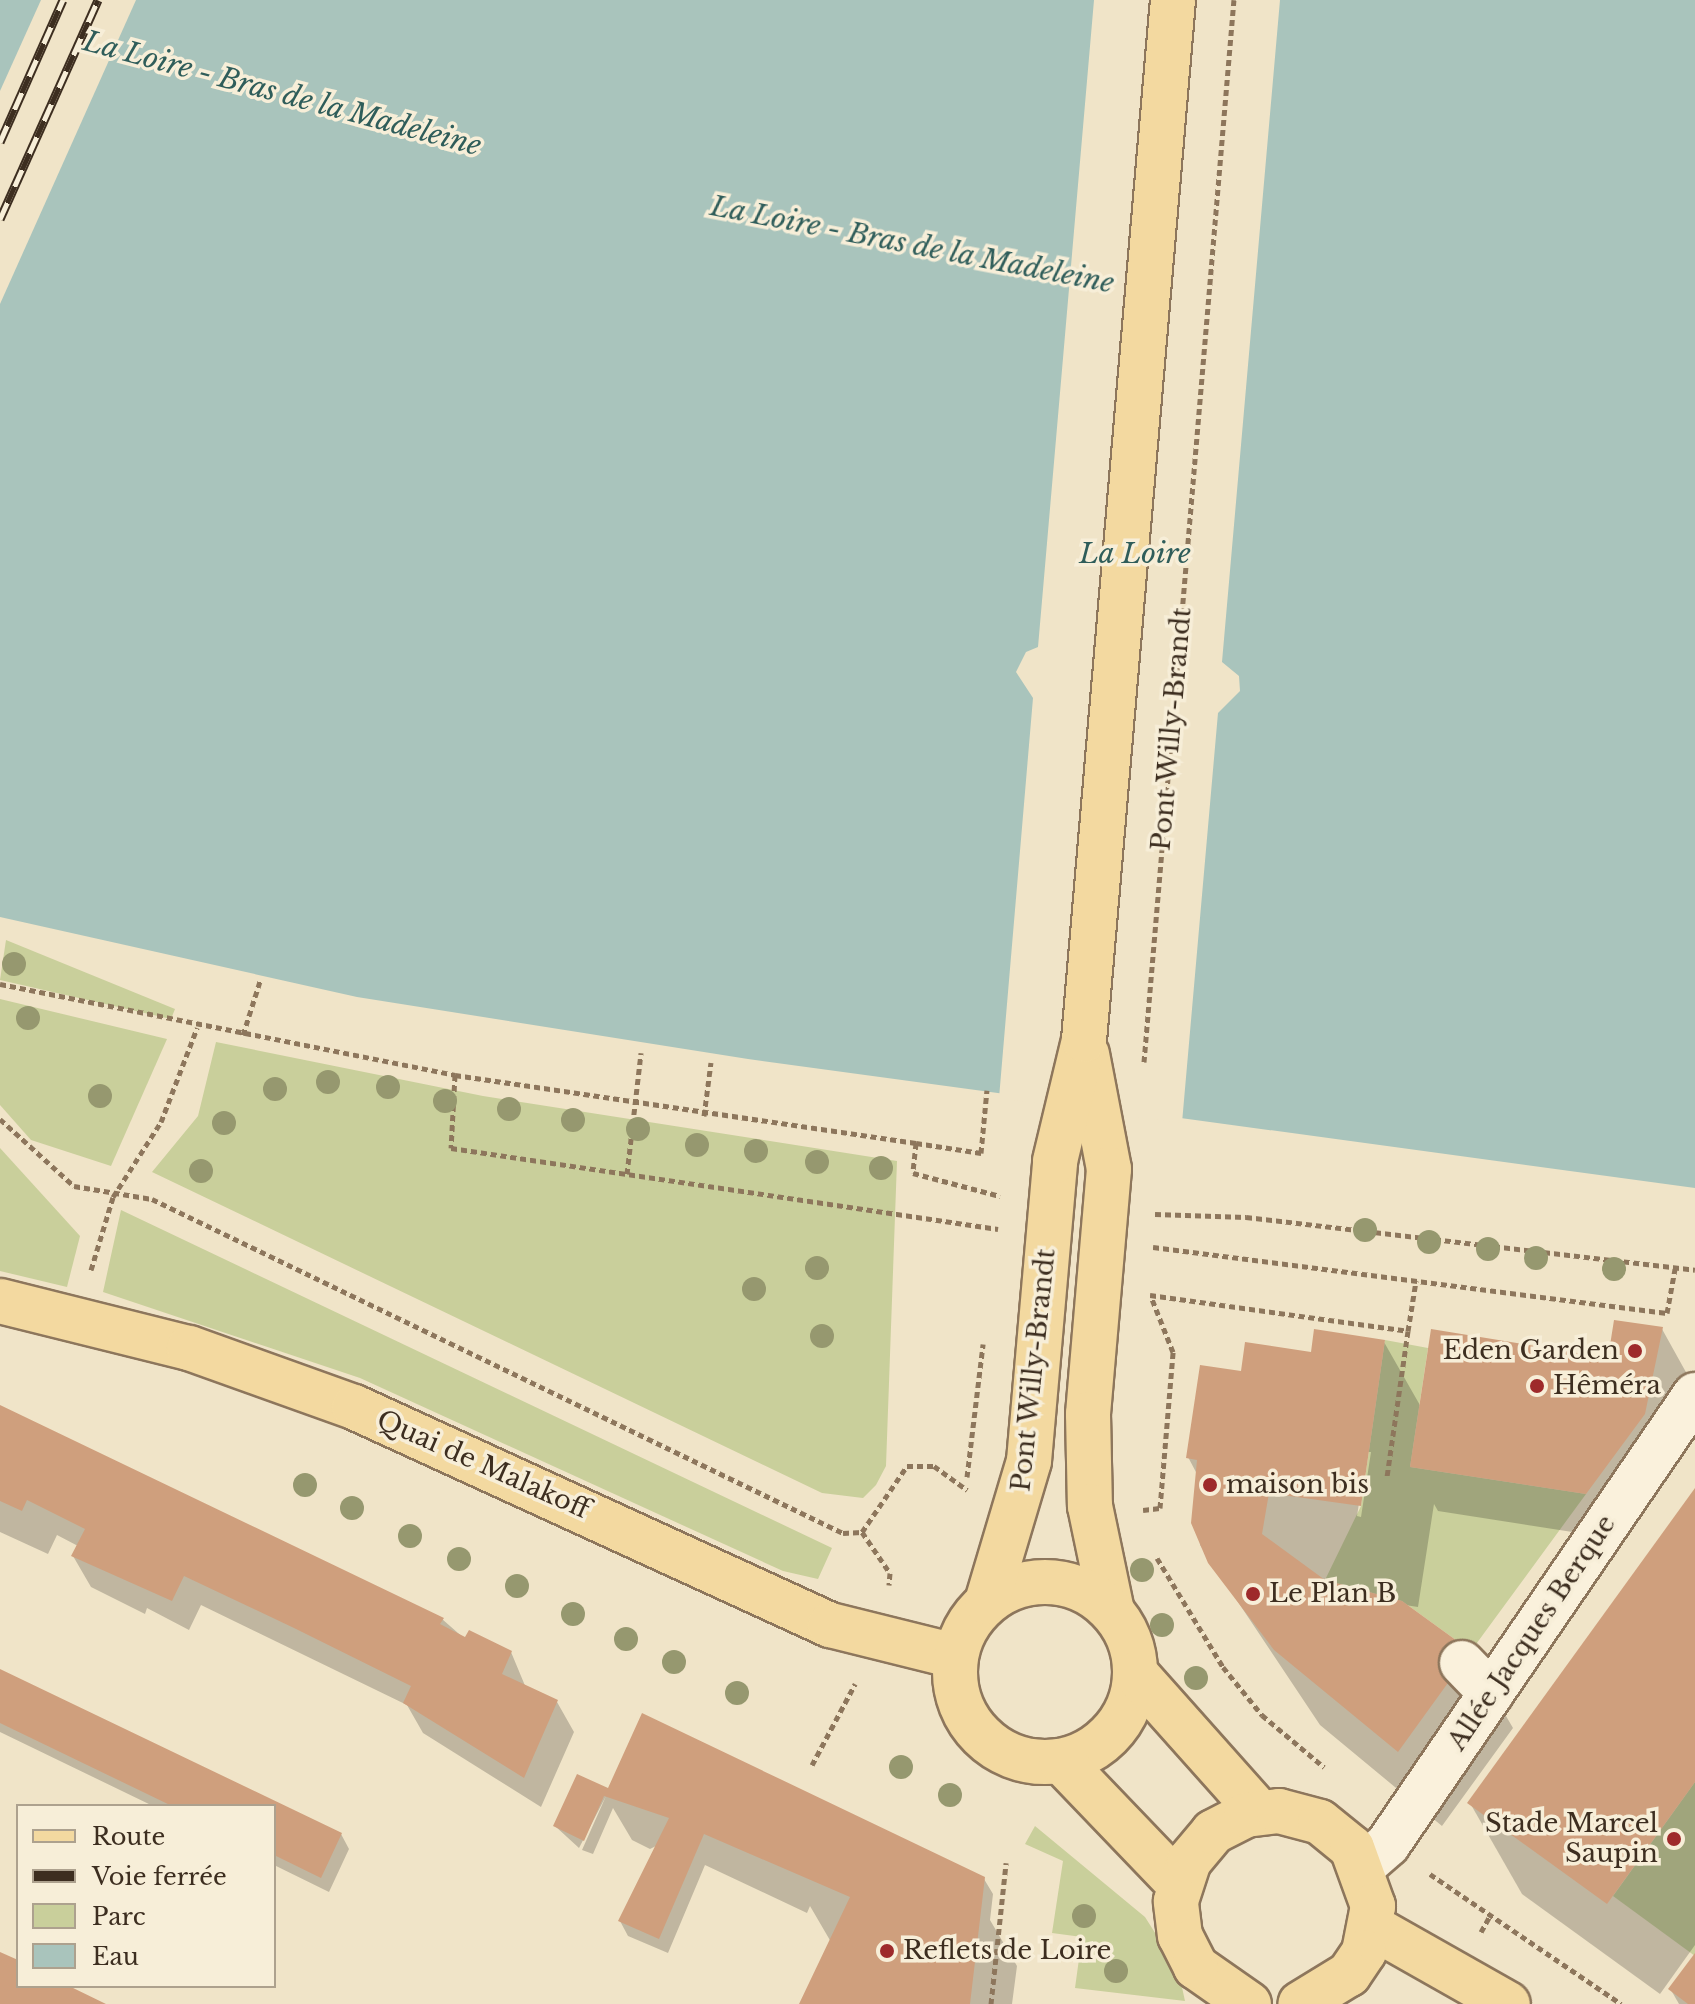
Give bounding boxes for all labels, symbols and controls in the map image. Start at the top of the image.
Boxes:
water label: La Loire - Bras de la Madeleine [79,24,485,164]
water label: La Loire - Bras de la Madeleine [707,189,1117,301]
water label: La Loire [1079,537,1191,571]
street label: Pont Willy-Brandt [1146,605,1198,853]
street label: Pont Willy-Brandt [1006,1246,1062,1494]
place label: Eden Garden [1443,1335,1619,1367]
marker: Eden Garden [1626,1342,1644,1360]
place label: Hêméra [1553,1370,1661,1402]
marker: Hêméra [1528,1377,1546,1395]
street label: Quai de Malakoff [372,1404,594,1526]
place label: maison bis [1226,1469,1369,1501]
marker: maison bis [1201,1476,1219,1494]
street label: Allée Jacques Berque [1442,1510,1622,1756]
place label: Le Plan B [1269,1578,1396,1610]
marker: Le Plan B [1244,1585,1262,1603]
legend [16,1804,276,1988]
place label: Stade Marcel Saupin [1485,1808,1658,1870]
text: Route [92,1822,165,1851]
marker: Stade Marcel Saupin [1665,1830,1683,1848]
text: Voie ferrée [92,1862,227,1891]
text: Parc [92,1902,146,1931]
place label: Reflets de Loire [903,1935,1112,1967]
text: Eau [92,1942,139,1971]
marker: Reflets de Loire [878,1942,896,1960]

